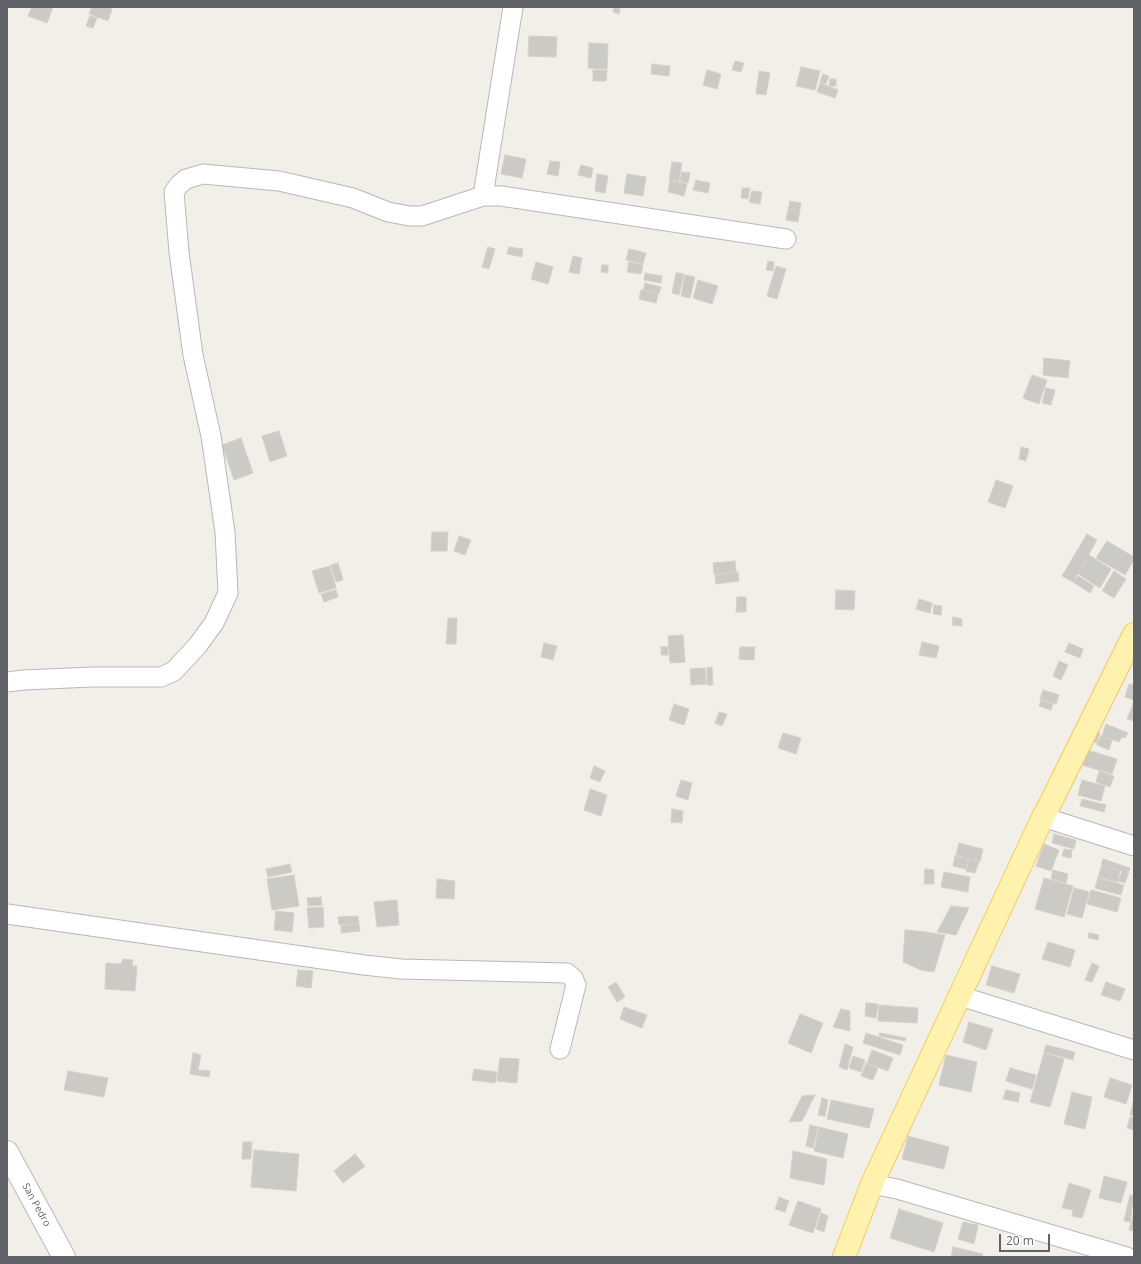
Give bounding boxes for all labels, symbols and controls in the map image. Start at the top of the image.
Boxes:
street label: San Pedro [19,1181,53,1229]
scale bar [1001,1226,1052,1252]
text: 20 m [1006,1232,1034,1249]

